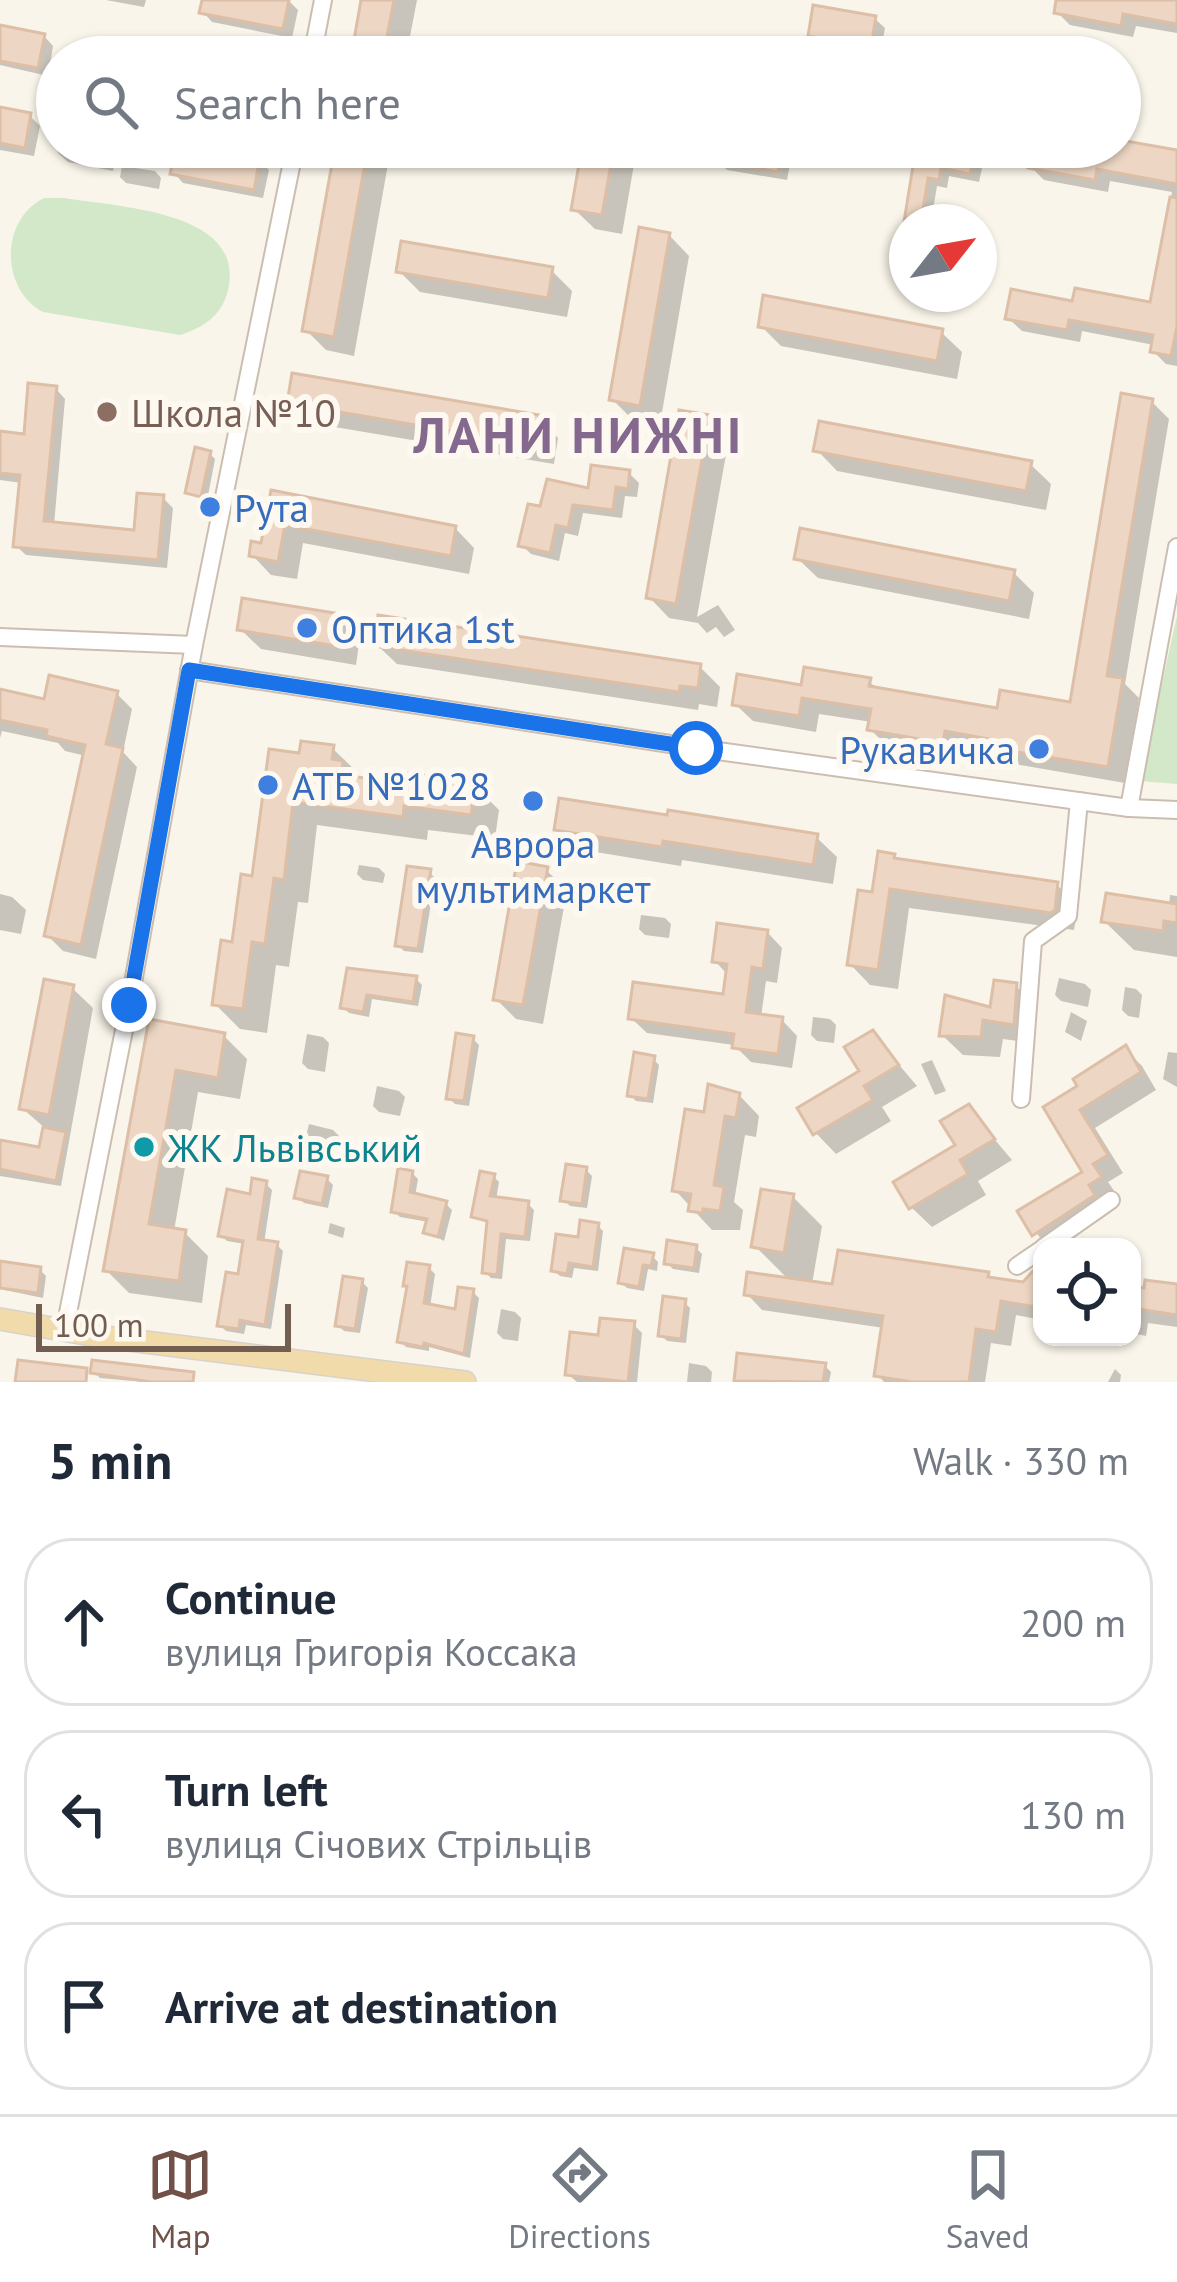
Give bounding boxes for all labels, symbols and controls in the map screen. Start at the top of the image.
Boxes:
search box [36,36,1141,168]
icon: search [78,69,144,135]
text: Search here [174,73,401,131]
north arrow [889,204,997,312]
place label: Школа №10 [131,387,336,438]
marker: Школа №10 [94,399,120,425]
district label: ЛАНИ НИЖНІ [413,401,744,467]
place label: Рута [234,482,309,533]
marker: Рута [197,494,223,520]
place label: Оптика 1st [331,603,515,654]
marker: Оптика 1st [294,615,320,641]
route start [669,721,723,775]
place label: Рукавичка [839,724,1015,775]
marker: Рукавичка [1026,736,1052,762]
place label: АТБ №1028 [292,760,491,811]
marker: АТБ №1028 [255,772,281,798]
marker: Аврора мультимаркет [520,788,546,814]
place label: Аврора мультимаркет [415,818,651,914]
route end [102,978,156,1032]
place label: ЖК Львівський [167,1122,422,1173]
marker: ЖК Львівський [131,1134,157,1160]
map controls [1033,1238,1141,1346]
button: locate [1033,1238,1141,1346]
scale bar [36,1298,291,1351]
text: 100 m [54,1303,144,1346]
text: 5 min [48,1427,172,1493]
text: Walk · 330 m [913,1435,1129,1486]
text: Continue [165,1568,337,1626]
icon: ahead [51,1589,117,1655]
text: 200 m [1020,1597,1126,1648]
text: вулиця Григорія Коссака [165,1626,578,1677]
text: Turn left [165,1760,328,1818]
icon: left [51,1781,117,1847]
text: 130 m [1020,1789,1126,1840]
text: вулиця Січових Стрільців [165,1818,592,1869]
icon: arrive [51,1973,117,2039]
text: Arrive at destination [165,1977,558,2035]
tab: Map [147,2142,213,2257]
tab: Directions [508,2142,651,2257]
tab: Saved [946,2142,1030,2257]

